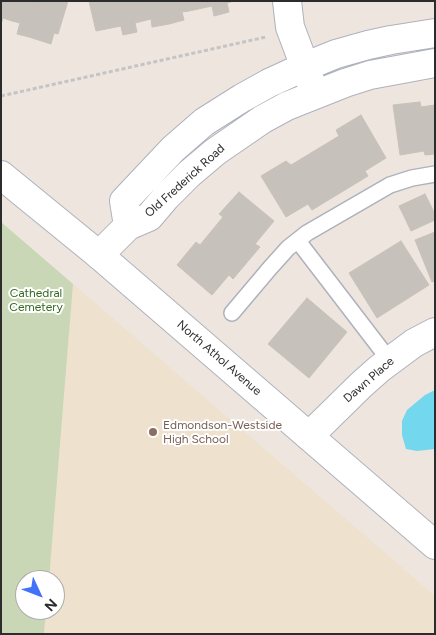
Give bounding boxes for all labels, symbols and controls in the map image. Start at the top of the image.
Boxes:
street label: Old Frederick Road [142,141,228,221]
park label: Cathedral Cemetery [9,286,63,314]
street label: North Athol Avenue [174,317,264,399]
street label: Dawn Place [341,354,397,406]
place label: Edmondson-Westside High School [163,418,282,446]
marker: Edmondson-Westside High School [147,426,159,438]
north arrow [15,570,65,620]
text: N [41,595,61,615]

